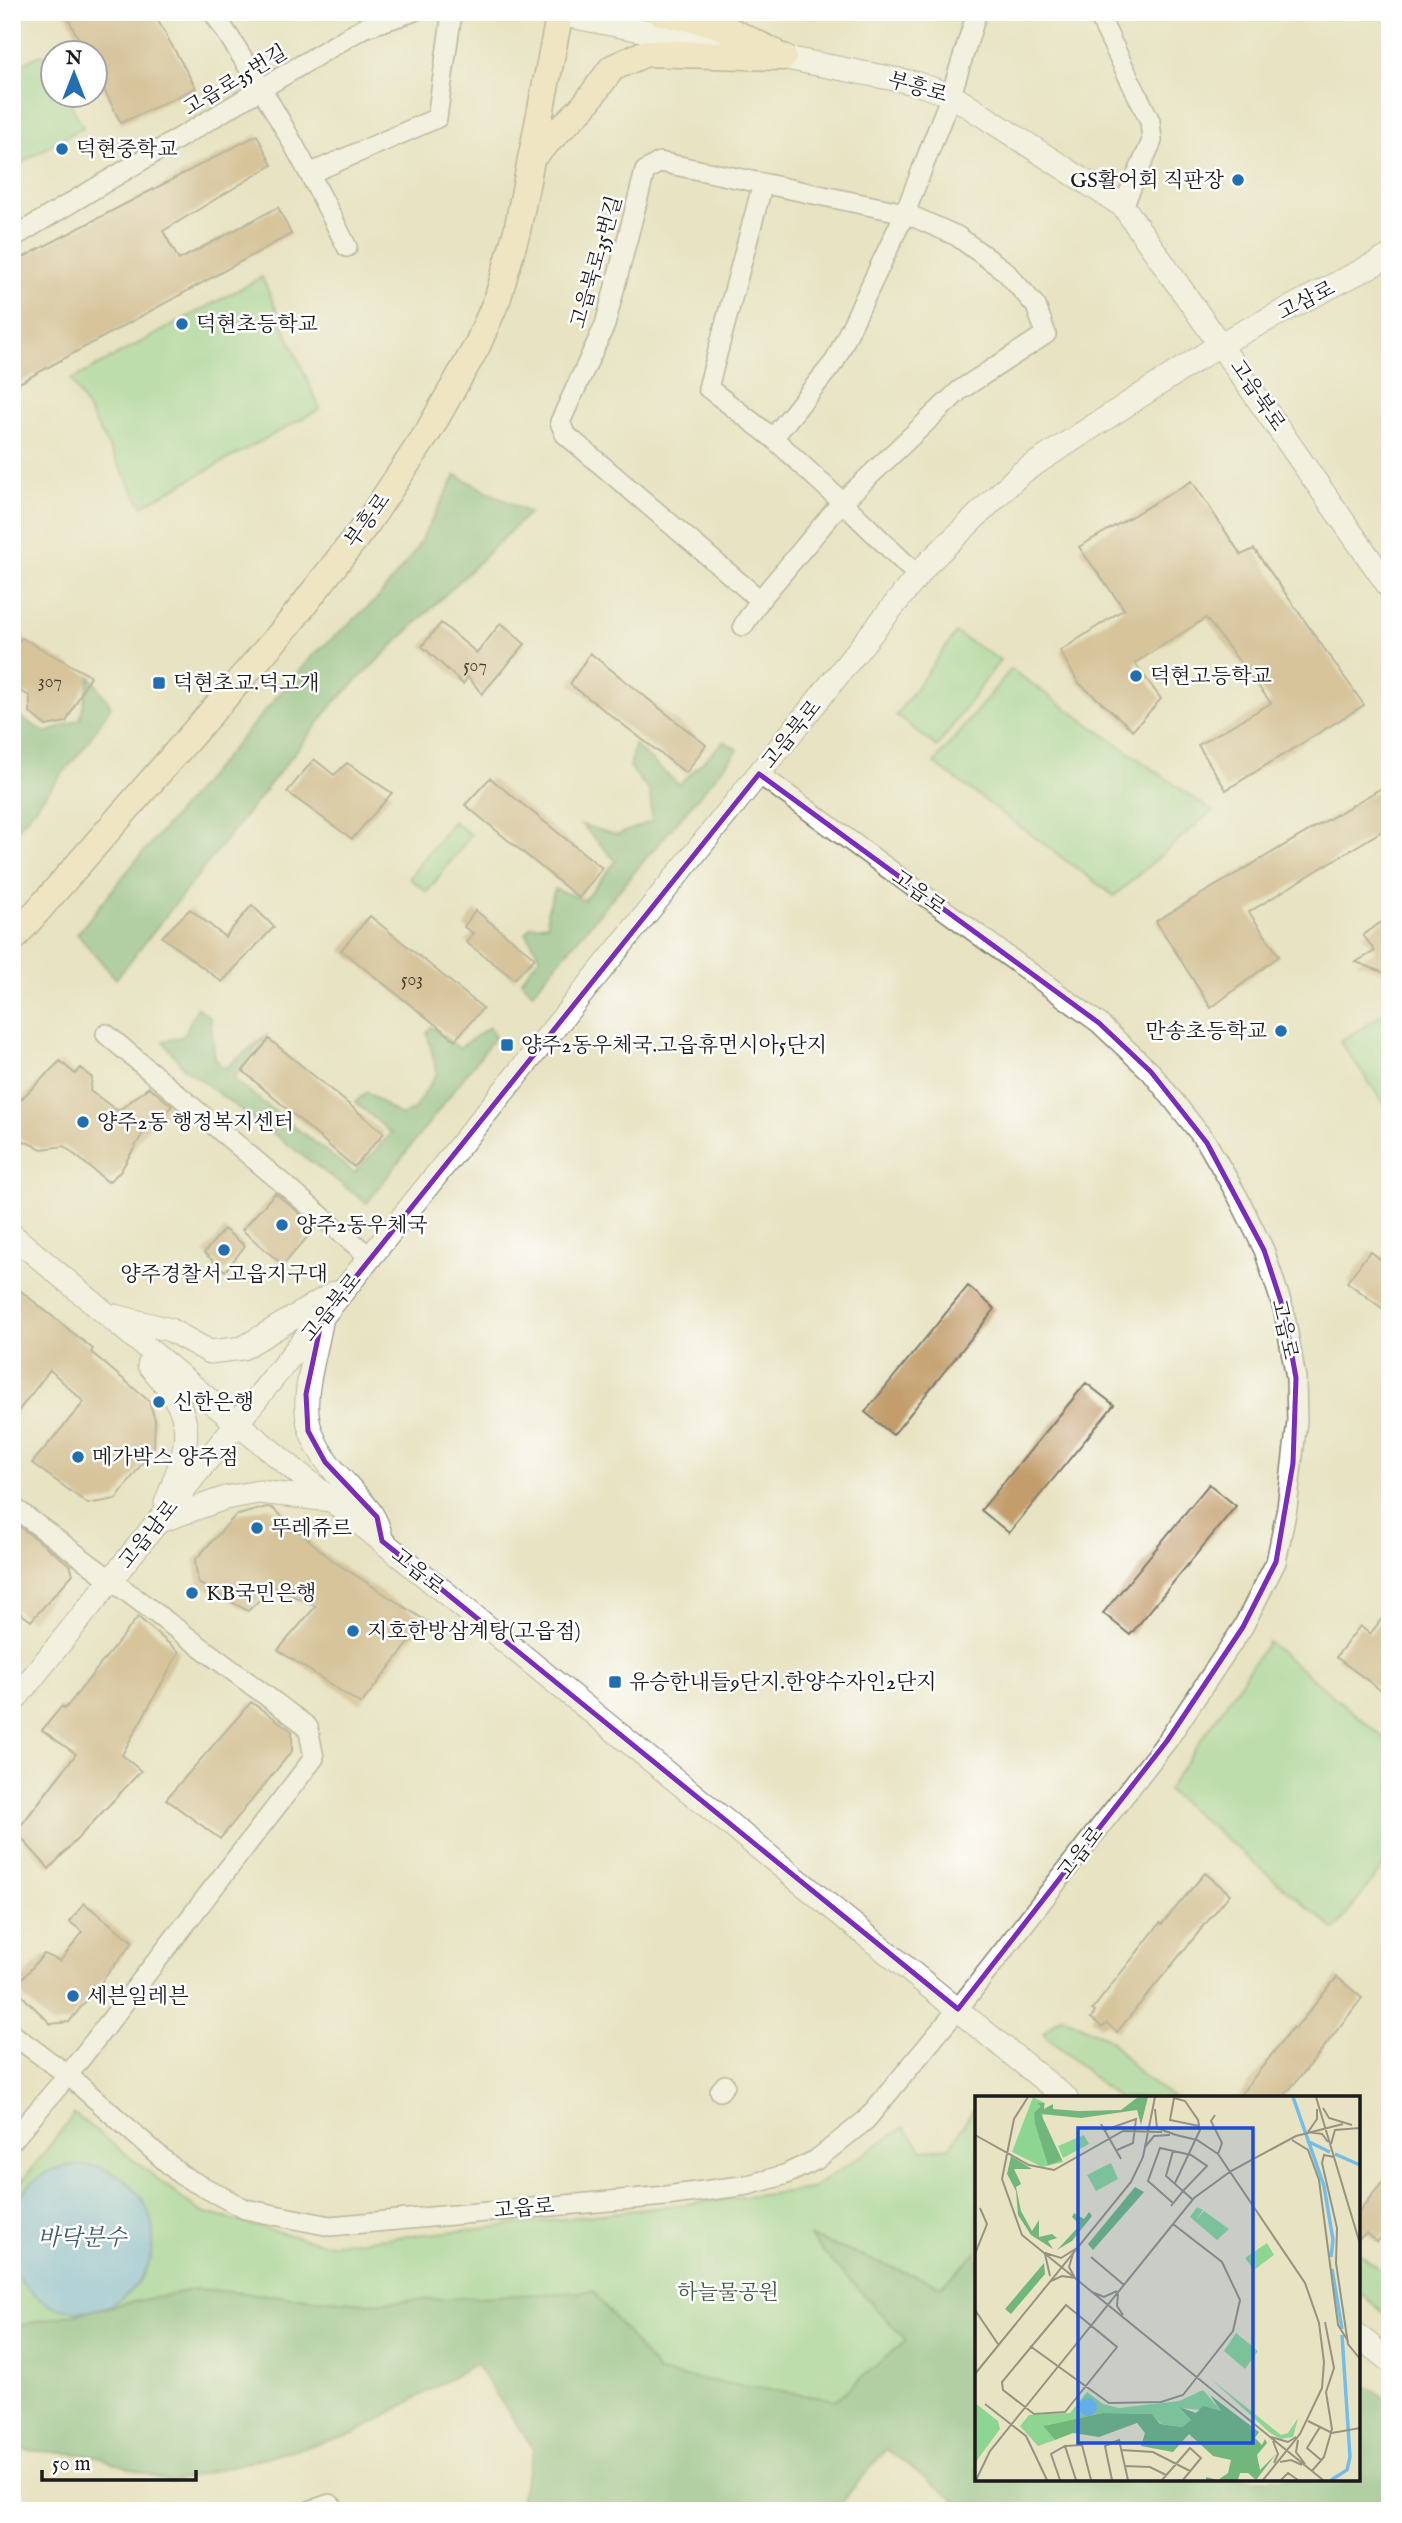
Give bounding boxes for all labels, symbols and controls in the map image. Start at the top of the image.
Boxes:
north arrow [38,38,108,108]
street label: 고읍로35번길 [179,40,293,123]
text: N [65,47,83,71]
street label: 부흥로 [885,67,951,110]
place label: 덕현중학교 [76,137,177,164]
marker: 덕현중학교 [54,141,70,157]
place label: GS활어회 직판장 [1070,168,1225,195]
marker: GS활어회 직판장 [1230,172,1246,188]
street label: 고읍북로35번길 [566,193,629,332]
street label: 고삼로 [1273,275,1340,327]
place label: 덕현초등학교 [196,312,318,339]
marker: 덕현초등학교 [174,316,190,332]
street label: 고읍북로 [1223,355,1291,437]
street label: 부흥로 [339,488,397,553]
house number: 507 [463,655,487,678]
place label: 덕현고등학교 [1150,664,1272,691]
marker: 덕현고등학교 [1128,668,1144,684]
house number: 307 [38,671,62,694]
place label: 덕현초교.덕고개 [173,671,320,698]
marker: 덕현초교.덕고개 [151,675,167,691]
street label: 고읍북로 [756,695,828,775]
street label: 고읍로 [886,864,951,922]
house number: 503 [401,969,423,992]
place label: 만송초등학교 [1145,1019,1267,1046]
marker: 만송초등학교 [1273,1023,1289,1039]
place label: 양주2동우체국.고읍휴먼시아5단지 [521,1033,827,1060]
marker: 양주2동우체국.고읍휴먼시아5단지 [499,1037,515,1053]
place label: 양주2동 행정복지센터 [97,1110,294,1137]
marker: 양주2동 행정복지센터 [75,1114,91,1130]
place label: 양주2동우체국 [296,1213,428,1240]
marker: 양주2동우체국 [274,1217,290,1233]
marker: 양주경찰서 고읍지구대 [216,1242,232,1258]
place label: 양주경찰서 고읍지구대 [120,1262,328,1289]
street label: 고읍북로 [296,1268,368,1348]
street label: 고읍로 [1264,1297,1303,1362]
place label: 신한은행 [173,1390,254,1417]
marker: 신한은행 [151,1394,167,1410]
place label: 메가박스 양주점 [92,1445,239,1472]
marker: 메가박스 양주점 [70,1449,86,1465]
street label: 고읍남로 [113,1495,185,1575]
place label: 뚜레쥬르 [271,1516,352,1543]
marker: 뚜레쥬르 [249,1520,265,1536]
street label: 고읍로 [385,1543,449,1602]
place label: KB국민은행 [206,1581,316,1608]
marker: KB국민은행 [184,1585,200,1601]
place label: 지호한방삼계탕(고읍점) [367,1619,581,1646]
marker: 지호한방삼계탕(고읍점) [345,1623,361,1639]
place label: 유승한내들9단지.한양수자인2단지 [629,1670,937,1697]
marker: 유승한내들9단지.한양수자인2단지 [607,1674,623,1690]
street label: 고읍로 [1052,1822,1111,1886]
place label: 세븐일레븐 [87,1984,188,2011]
marker: 세븐일레븐 [65,1988,81,2004]
inset map [975,2096,1360,2481]
street label: 고읍로 [493,2193,556,2226]
water label: 바닥분수 [38,2224,128,2253]
park label: 하늘물공원 [677,2280,779,2307]
scale bar [42,2439,196,2483]
text: 50 m [52,2451,91,2478]

